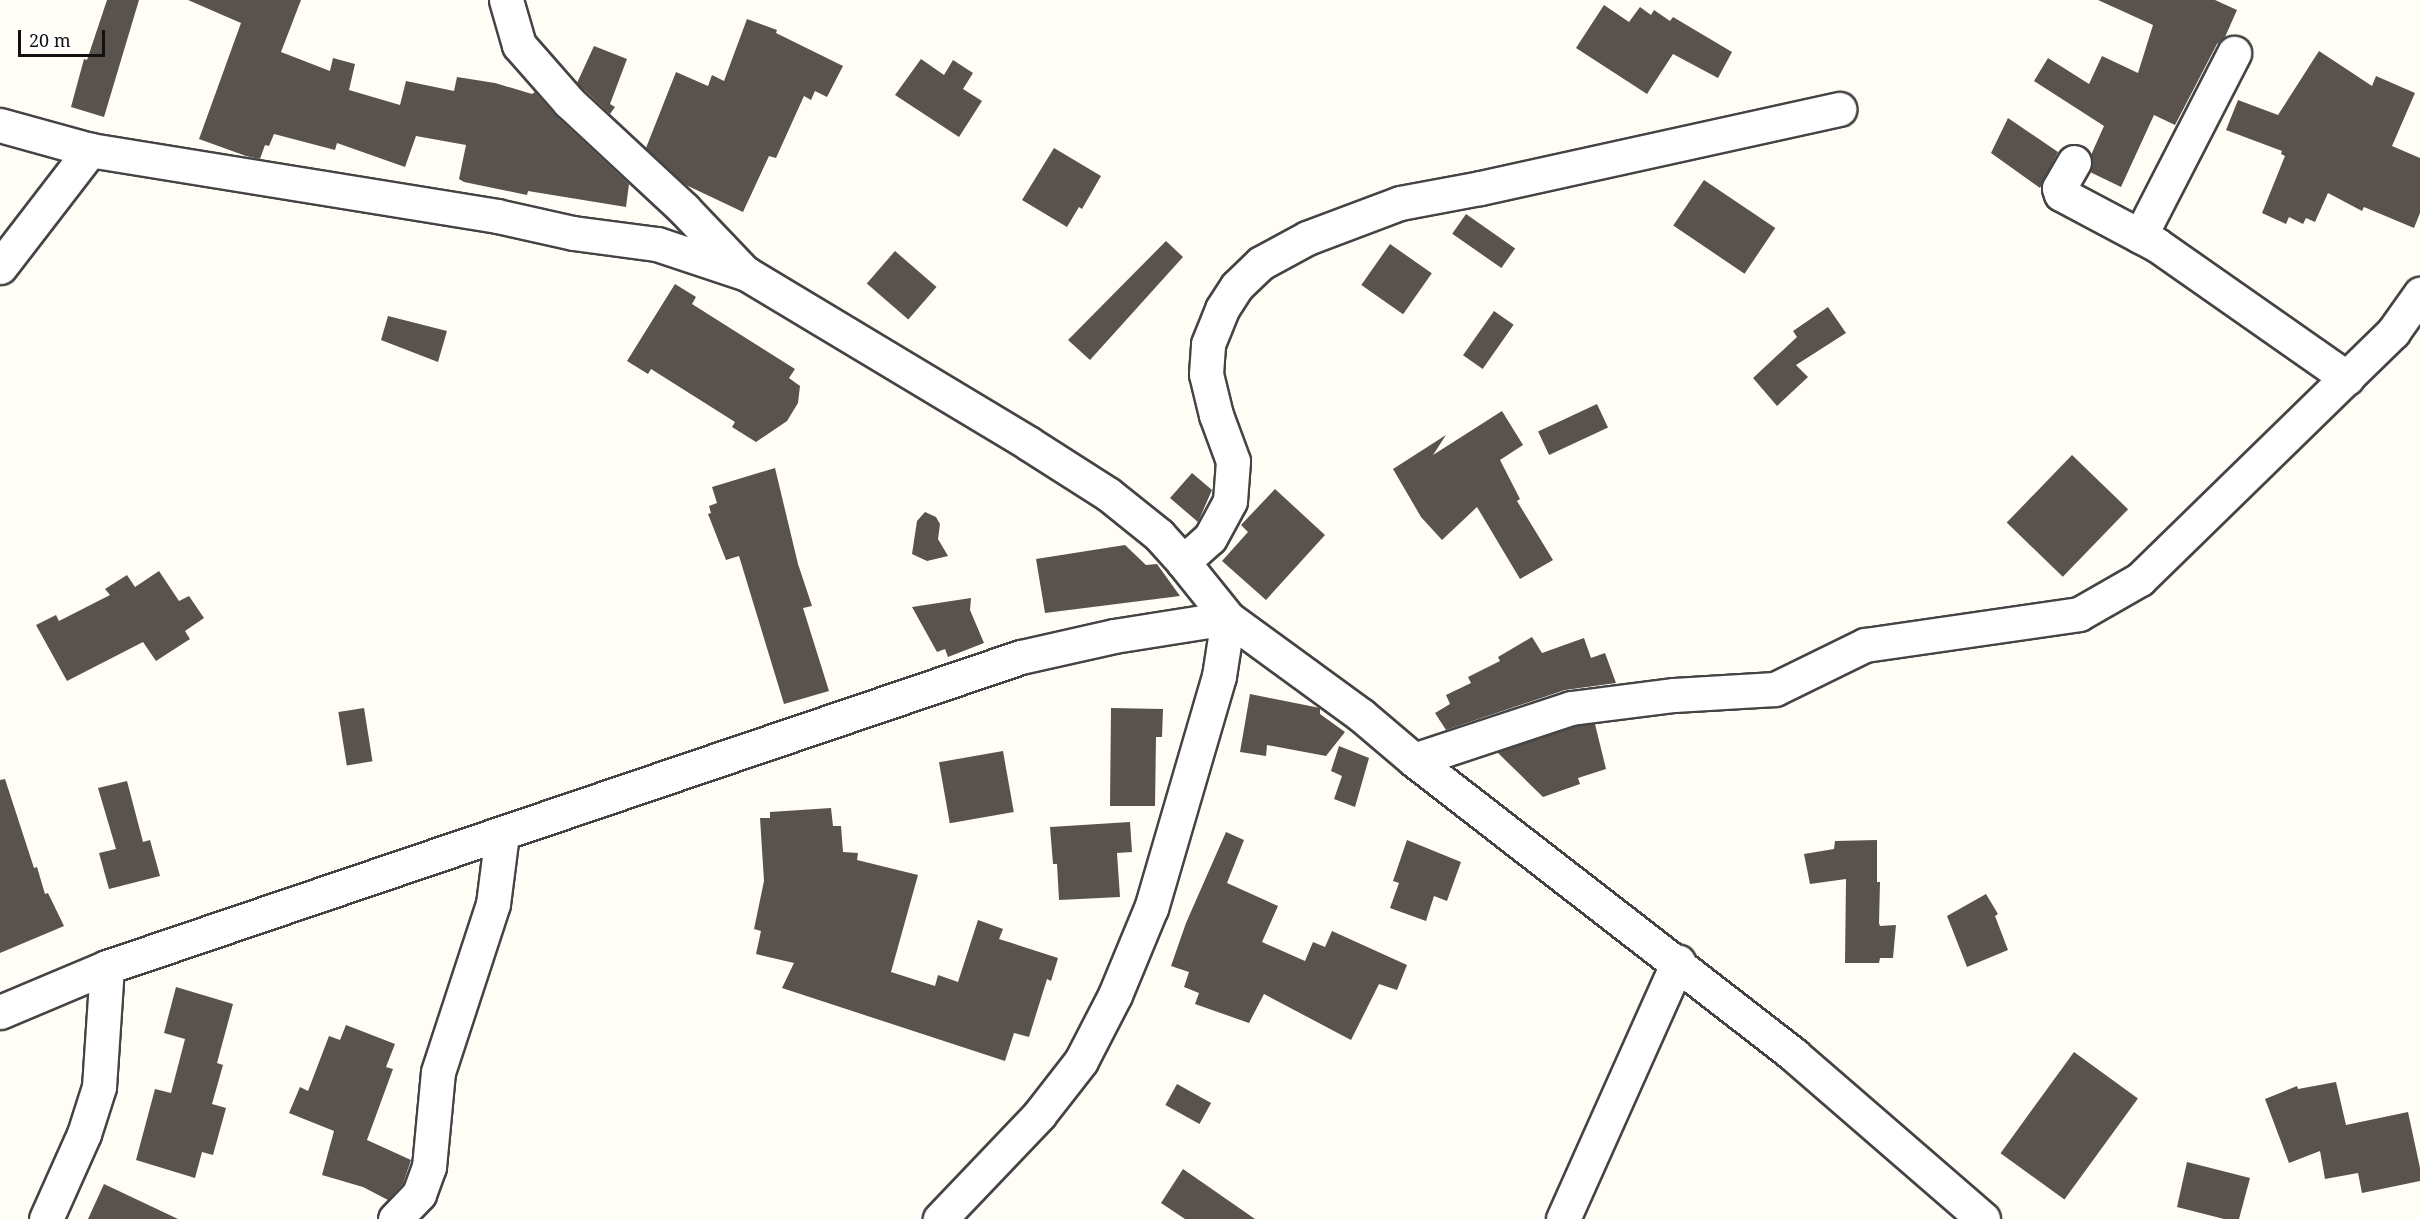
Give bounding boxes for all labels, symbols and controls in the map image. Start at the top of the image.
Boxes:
scale bar [21,18,108,56]
text: 20 m [29,28,71,52]

